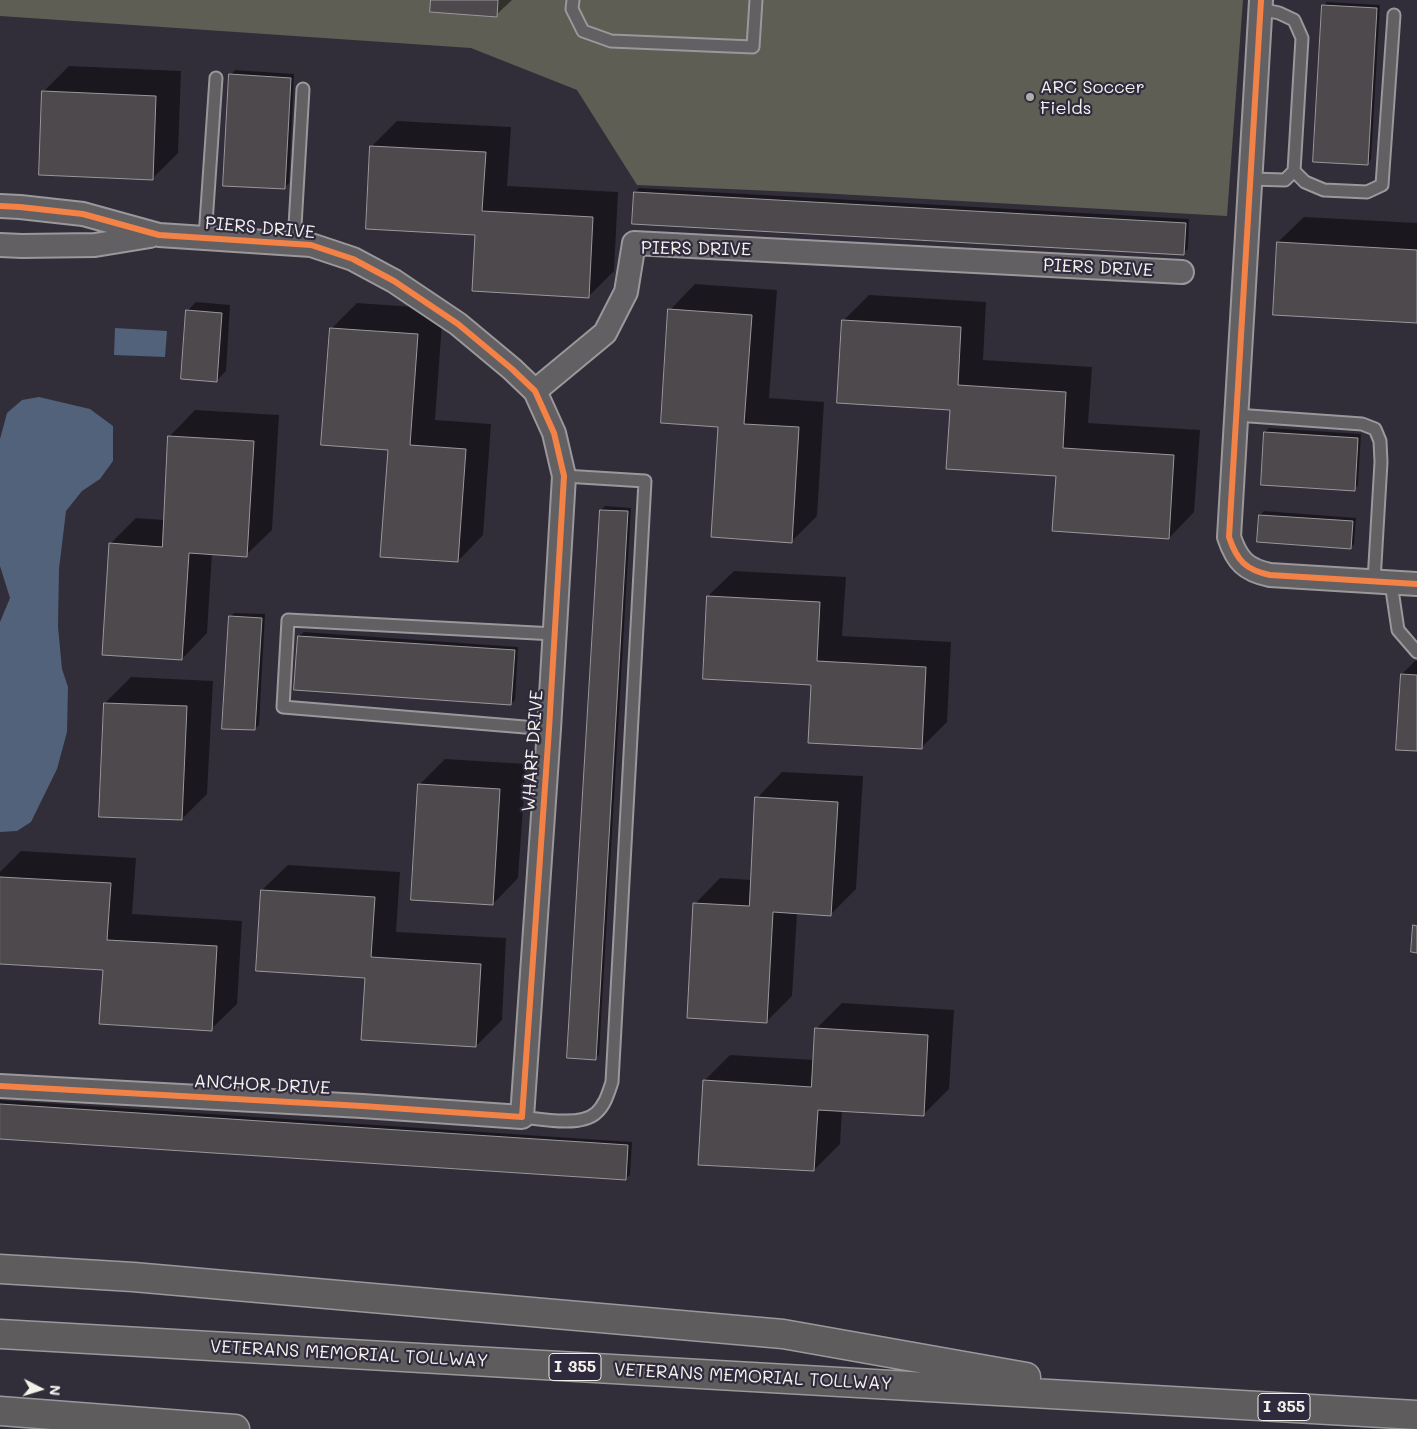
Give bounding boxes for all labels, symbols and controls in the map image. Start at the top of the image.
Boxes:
place label: ARC Soccer Fields [1040,76,1145,118]
marker: ARC Soccer Fields [1024,91,1036,103]
street label: PIERS DRIVE [204,212,316,244]
street label: PIERS DRIVE [641,237,751,261]
street label: PIERS DRIVE [1042,254,1154,282]
street label: WHARF DRIVE [518,689,548,813]
street label: ANCHOR DRIVE [193,1071,331,1099]
street label: VETERANS MEMORIAL TOLLWAY [209,1336,489,1372]
road number: I 355 [549,1354,601,1380]
street label: VETERANS MEMORIAL TOLLWAY [613,1359,893,1395]
north arrow [15,1364,65,1414]
text: N [46,1384,65,1396]
road number: I 355 [1258,1394,1310,1420]

